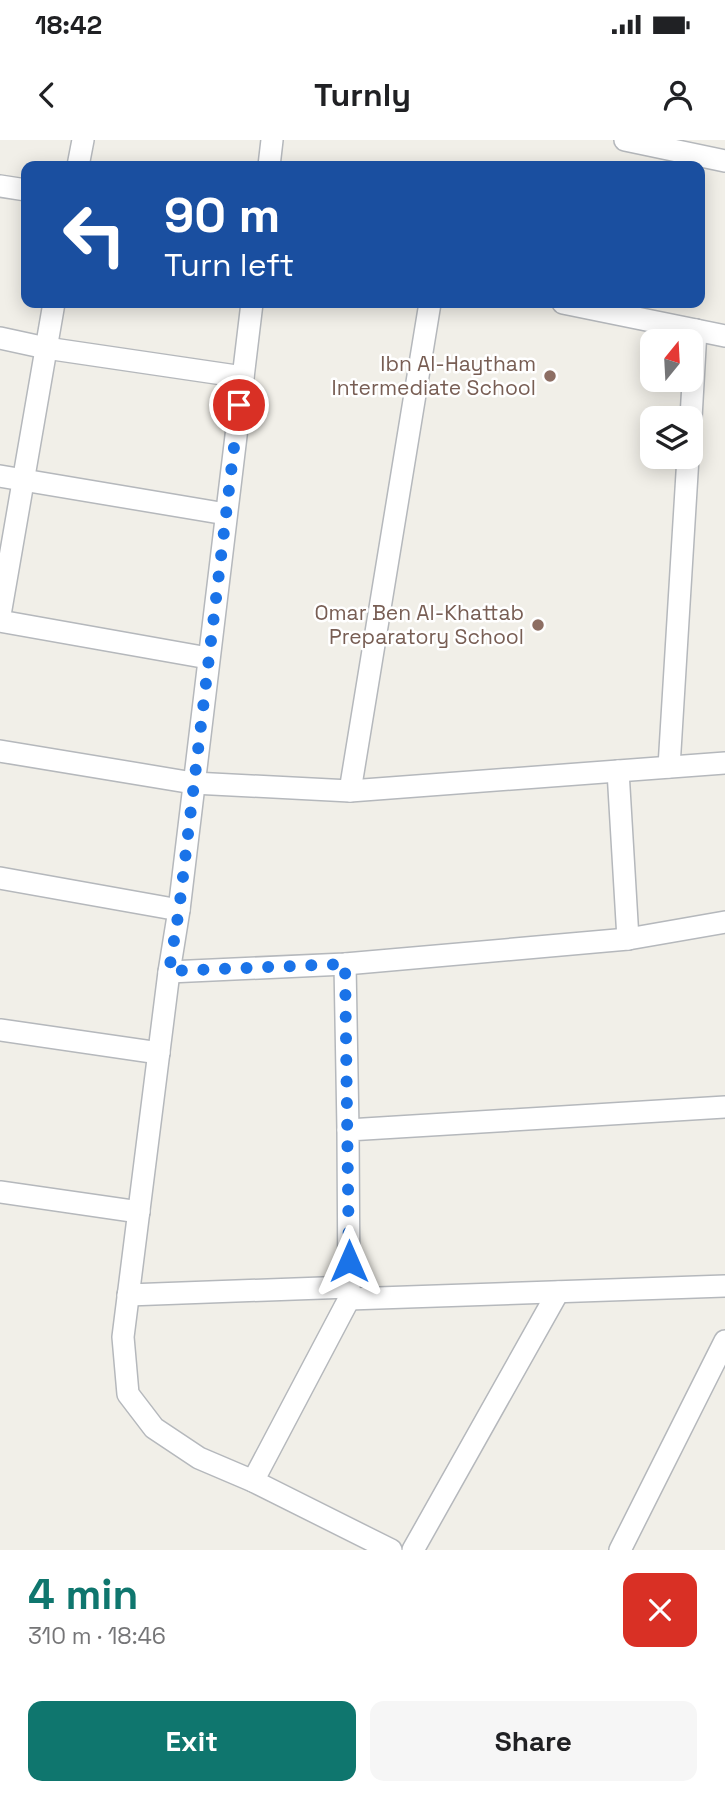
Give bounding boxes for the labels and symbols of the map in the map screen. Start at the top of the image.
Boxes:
north arrow [640,329,704,392]
place label: Ibn Al-Haytham Intermediate School [332,350,536,401]
marker: Ibn Al-Haytham Intermediate School [542,368,558,384]
pin [209,375,269,435]
place label: Omar Ben Al-Khattab Preparatory School [314,599,524,650]
marker: Omar Ben Al-Khattab Preparatory School [530,617,546,633]
position arrow [312,1224,386,1298]

